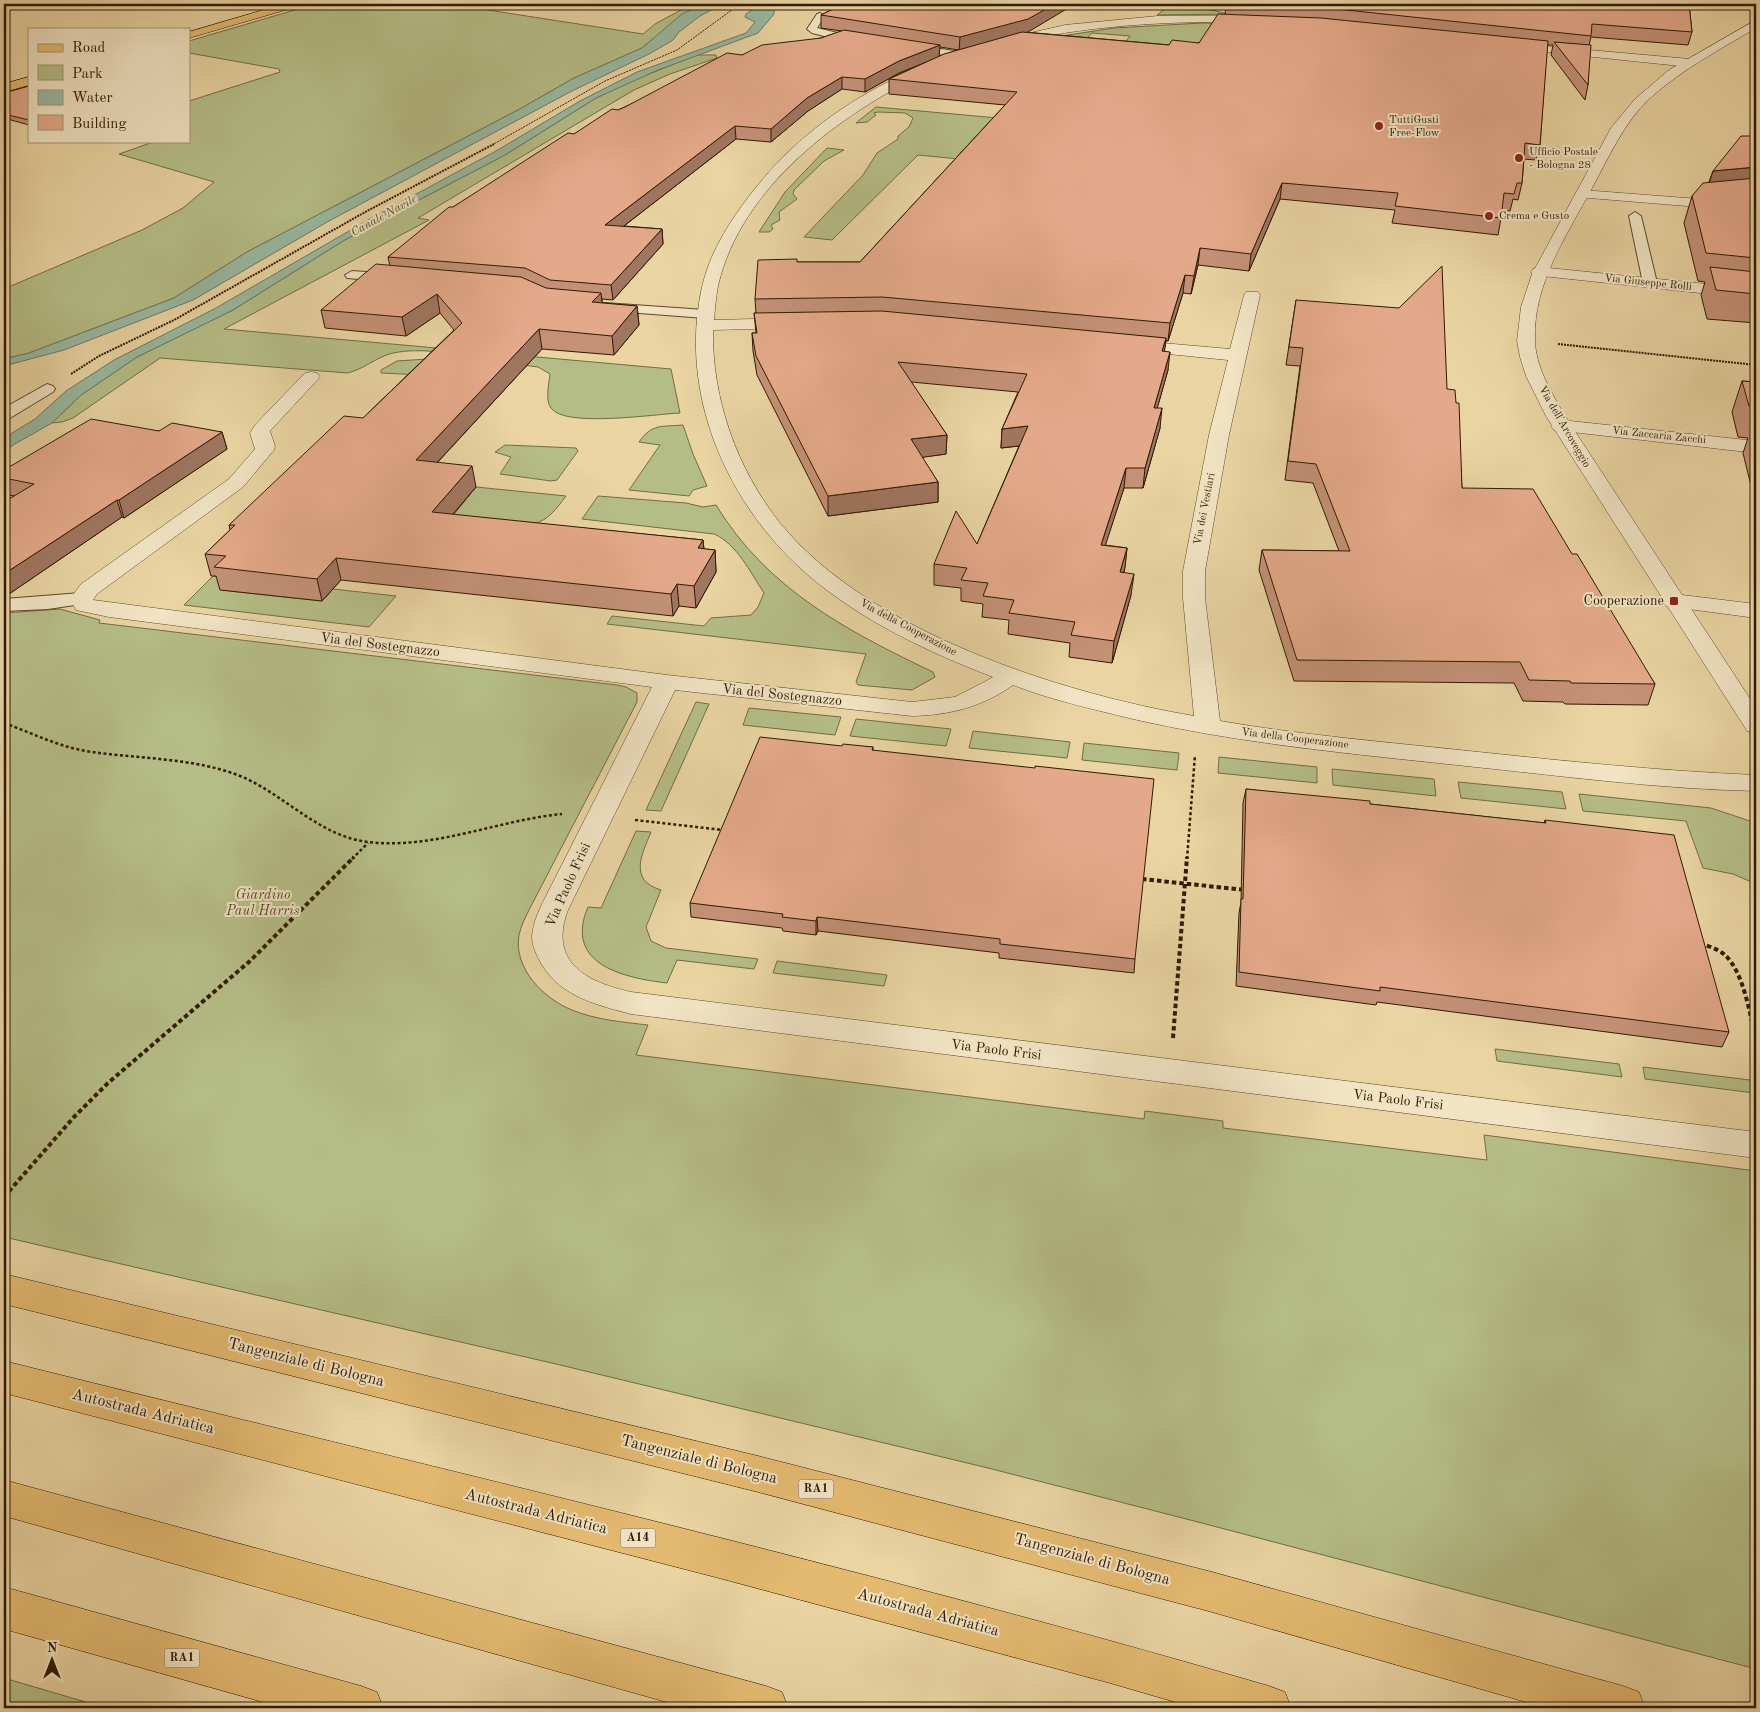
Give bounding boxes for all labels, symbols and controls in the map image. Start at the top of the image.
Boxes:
legend [28,28,190,142]
text: Road [72,41,106,56]
text: Park [72,67,103,82]
text: Water [72,91,113,106]
place label: TuttiGusti Free-Flow [1389,115,1440,139]
text: Building [72,117,127,132]
marker: TuttiGusti Free-Flow [1373,120,1385,132]
place label: Ufficio Postale - Bologna 28 [1529,147,1598,171]
marker: Ufficio Postale - Bologna 28 [1513,152,1525,164]
water label: Canale Navile [349,193,419,239]
marker: Crema e Gusto [1483,210,1495,222]
place label: Crema e Gusto [1499,211,1569,222]
street label: Via Giuseppe Rolli [1604,273,1692,293]
street label: Via dell'Arcoveggio [1536,384,1592,470]
street label: Via Zaccaria Zacchi [1612,426,1706,446]
street label: Via dei Vestiari [1193,472,1217,546]
place label: Cooperazione [1584,594,1664,608]
marker: Cooperazione [1668,595,1680,607]
street label: Via della Cooperazione [858,598,958,658]
street label: Via del Sostegnazzo [319,631,441,659]
street label: Via del Sostegnazzo [721,682,843,708]
street label: Via della Cooperazione [1241,727,1349,751]
street label: Via Paolo Frisi [543,840,593,929]
park label: Giardino Paul Harris [225,888,300,918]
street label: Via Paolo Frisi [950,1038,1042,1063]
street label: Via Paolo Frisi [1352,1088,1444,1113]
street label: Tangenziale di Bologna [226,1336,386,1390]
street label: Autostrada Adriatica [70,1387,216,1437]
street label: Tangenziale di Bologna [619,1433,779,1487]
road number: RA1 [798,1480,834,1498]
street label: Autostrada Adriatica [463,1487,609,1537]
road number: A14 [620,1529,656,1548]
street label: Tangenziale di Bologna [1012,1531,1172,1589]
street label: Autostrada Adriatica [855,1586,1001,1640]
north arrow [28,1634,78,1684]
text: N [47,1641,58,1655]
road number: RA1 [164,1649,200,1668]

